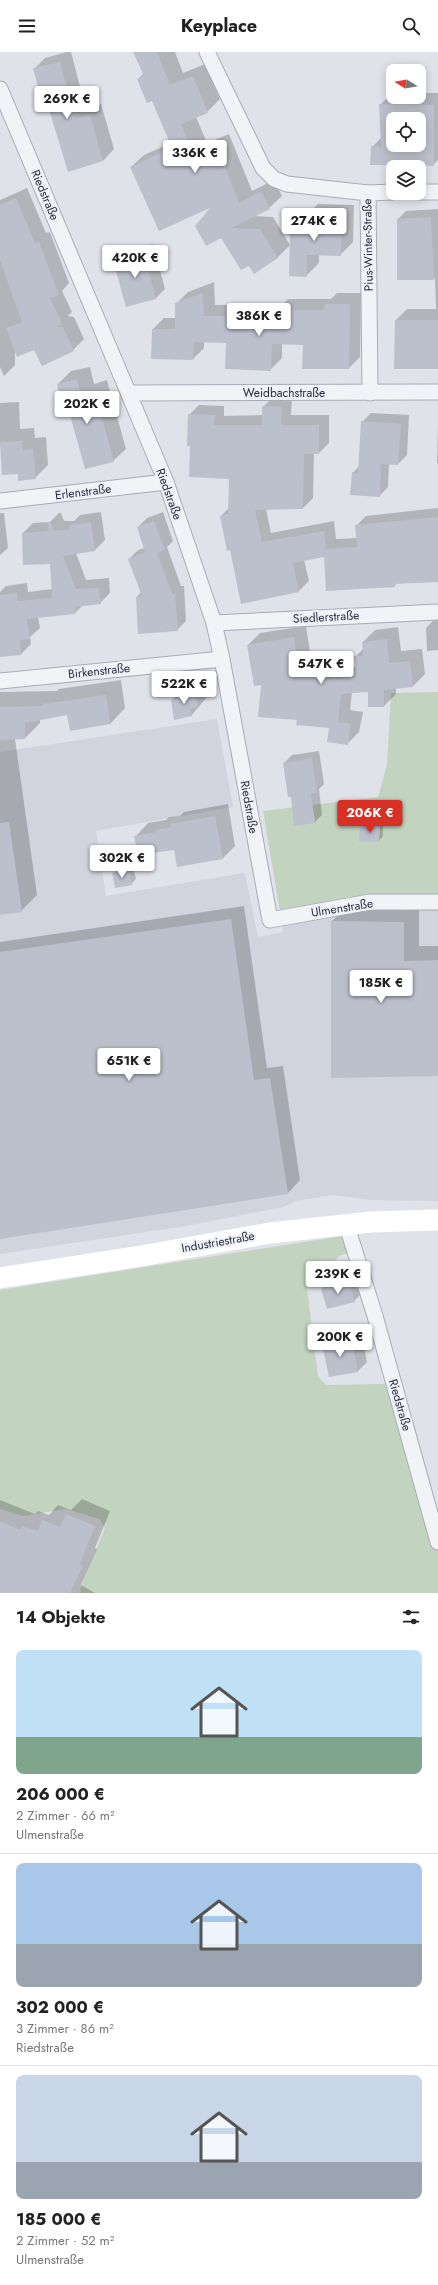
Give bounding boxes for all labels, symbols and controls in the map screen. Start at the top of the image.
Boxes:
text: Keyplace [181,13,257,39]
icon: menu [16,15,38,37]
icon: search [400,15,422,37]
north arrow [386,64,426,104]
map controls [386,64,426,200]
pin: 269K € [34,86,100,120]
text: 269K € [43,89,91,108]
button: locate [386,112,426,152]
pin: 336K € [162,140,228,174]
text: 336K € [172,143,218,162]
button: layers [386,160,426,200]
street label: Riedstraße [26,167,64,223]
street label: Pius-Winter-Straße [358,199,378,291]
pin: 274K € [281,208,347,242]
text: 274K € [291,211,337,230]
pin: 420K € [102,245,168,279]
text: 420K € [111,248,159,267]
pin: 386K € [226,303,292,337]
text: 386K € [236,306,282,325]
street label: Weidbachstraße [243,384,325,402]
pin: 202K € [54,391,120,425]
text: 202K € [63,394,111,413]
street label: Riedstraße [151,466,187,522]
street label: Erlenstraße [54,480,112,504]
street label: Siedlerstraße [292,606,360,628]
pin: 547K € [288,651,354,685]
text: 547K € [298,654,344,673]
street label: Birkenstraße [67,659,131,683]
pin: 522K € [151,671,217,705]
text: 522K € [161,674,207,693]
street label: Riedstraße [235,779,263,835]
pin: 206K € [337,800,403,834]
text: 206K € [346,803,394,822]
pin: 302K € [89,845,155,879]
text: 302K € [99,848,145,867]
street label: Ulmenstraße [310,894,374,922]
pin: 185K € [348,970,414,1004]
text: 185K € [359,973,403,992]
pin: 651K € [96,1048,162,1082]
text: 651K € [106,1051,152,1070]
street label: Industriestraße [180,1227,256,1257]
pin: 239K € [305,1261,371,1295]
text: 239K € [315,1264,361,1283]
pin: 200K € [307,1324,373,1358]
text: 200K € [316,1327,364,1346]
street label: Riedstraße [384,1377,416,1433]
text: 14 Objekte [16,1605,105,1629]
icon: filters [400,1606,422,1628]
icon: home [183,1676,255,1748]
text: 206 000 € [16,1782,105,1806]
text: 2 Zimmer · 66 m² [16,1806,114,1825]
text: Ulmenstraße [16,1825,84,1844]
icon: home [183,1889,255,1961]
text: 302 000 € [16,1995,104,2019]
text: 3 Zimmer · 86 m² [16,2019,114,2038]
text: Riedstraße [16,2038,74,2057]
icon: home [183,2101,255,2173]
text: 185 000 € [16,2207,101,2231]
text: 2 Zimmer · 52 m² [16,2231,114,2250]
text: Ulmenstraße [16,2250,84,2269]

